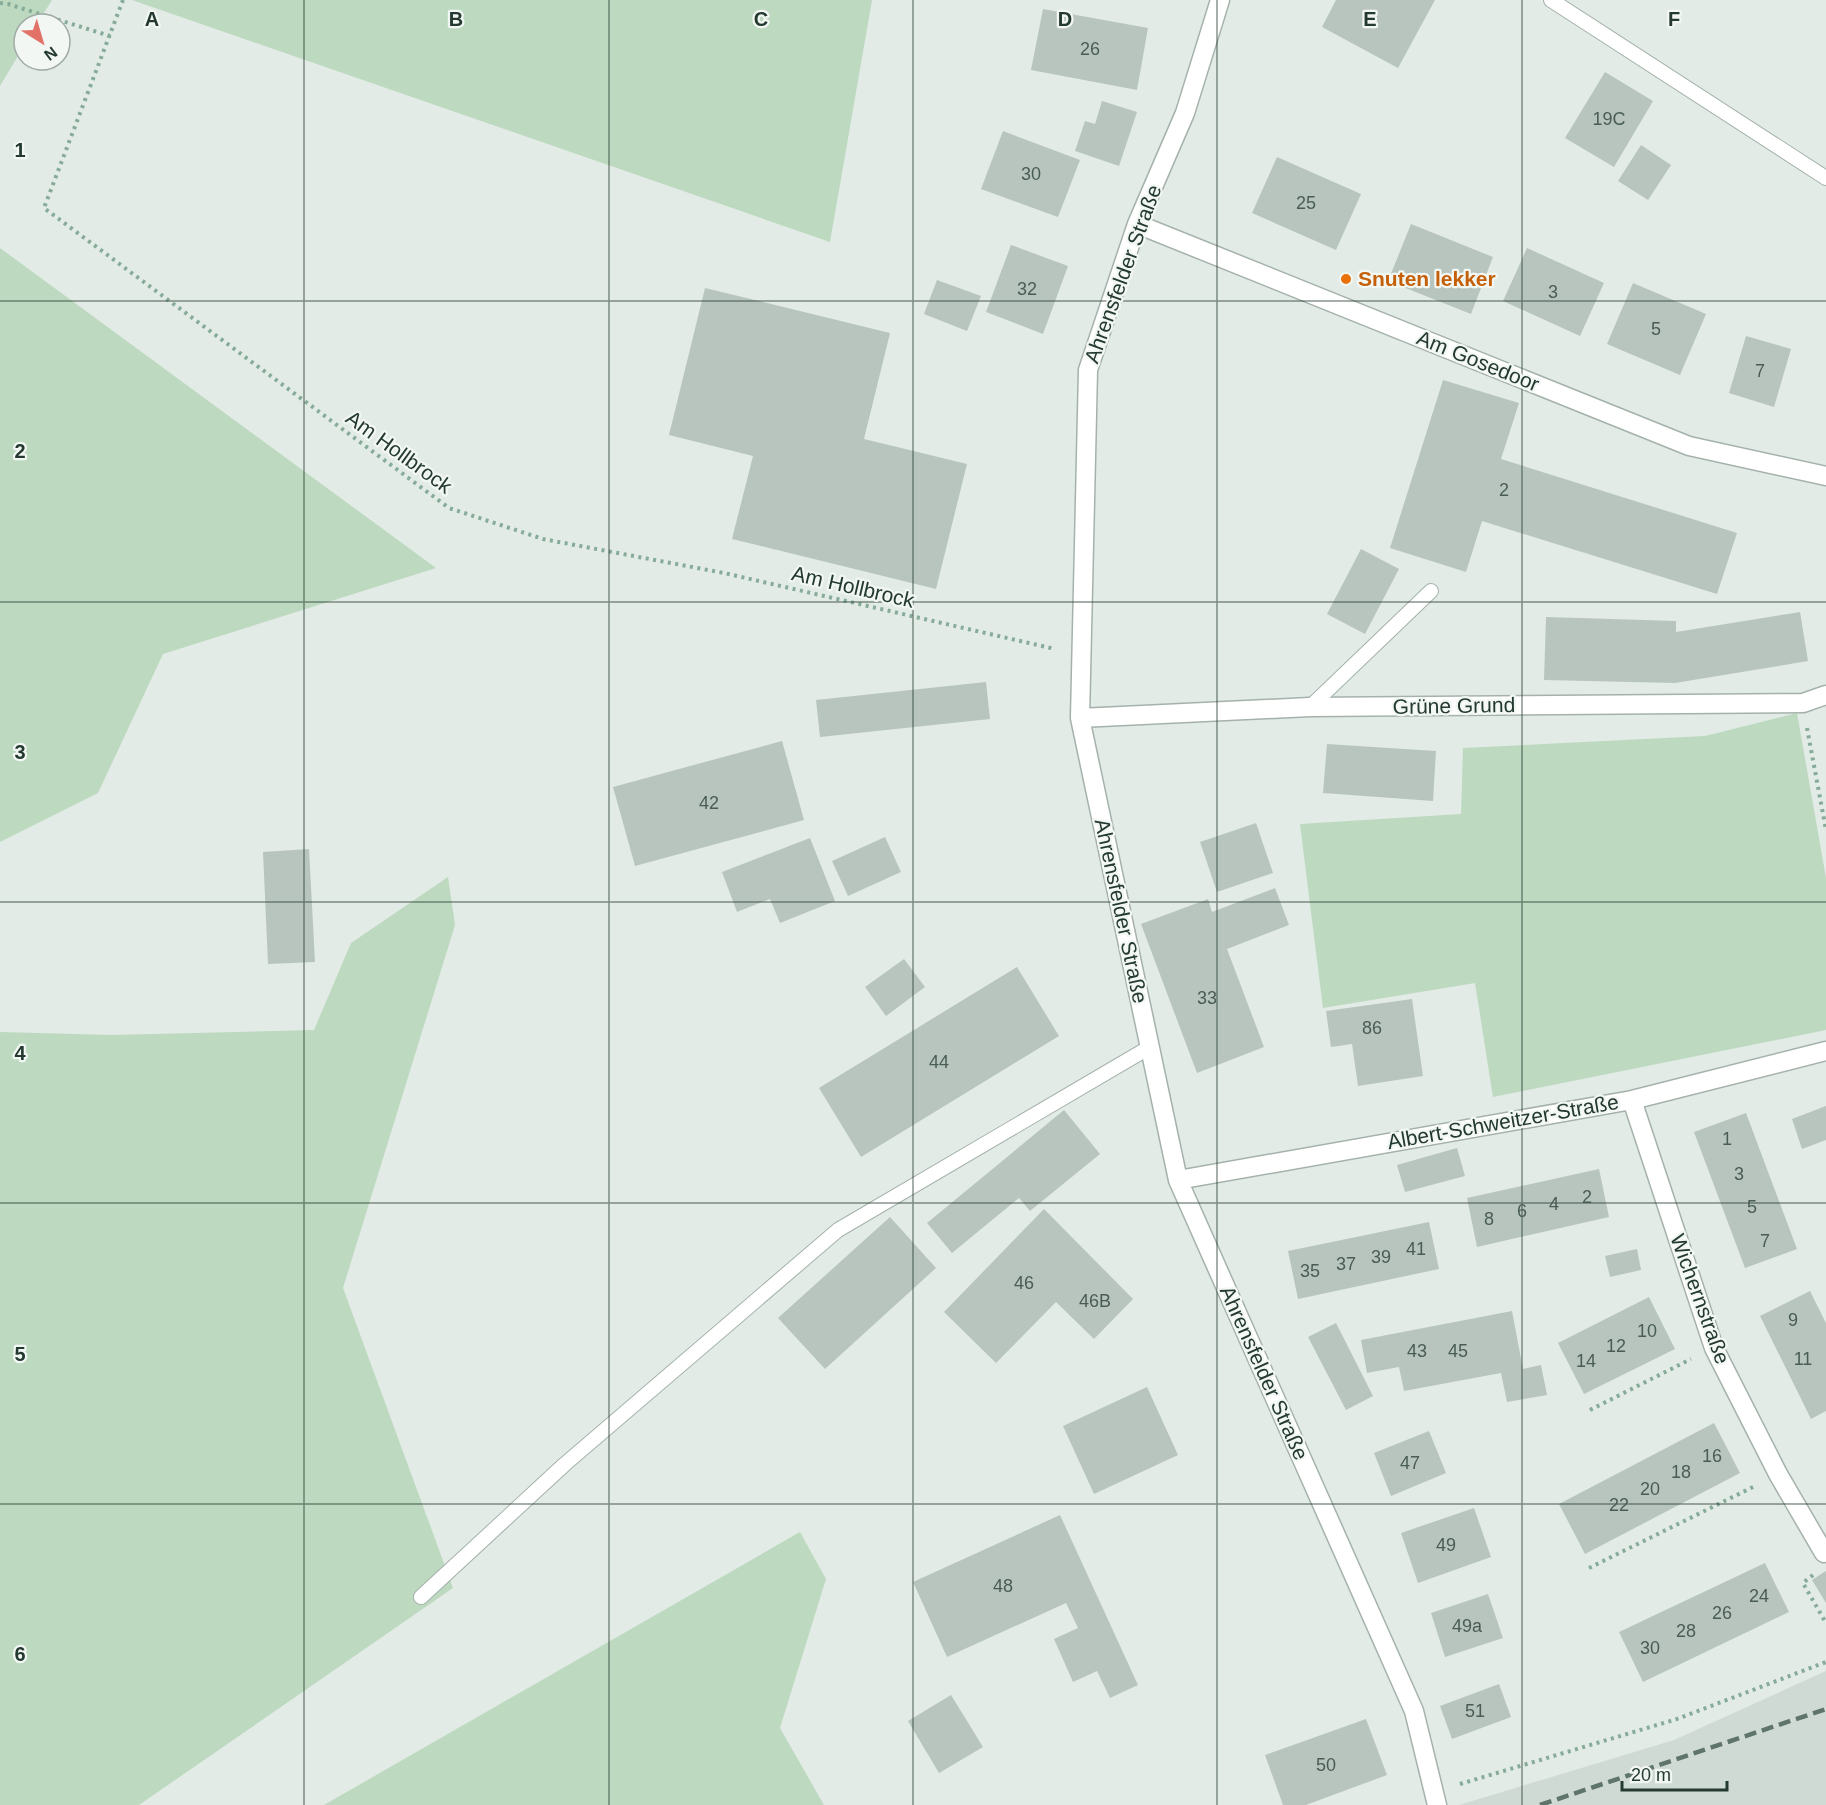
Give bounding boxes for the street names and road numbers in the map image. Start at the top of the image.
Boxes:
street label: Ahrensfelder Straße [1080,182,1165,366]
street label: Am Gosedoor [1414,326,1543,395]
street label: Am Hollbrock [342,406,457,498]
street label: Am Hollbrock [790,561,917,612]
street label: Grüne Grund [1393,693,1515,718]
street label: Ahrensfelder Straße [1091,817,1152,1005]
street label: Albert-Schweitzer-Straße [1385,1090,1620,1153]
street label: Wichernstraße [1666,1231,1735,1367]
street label: Ahrensfelder Straße [1216,1282,1313,1463]

